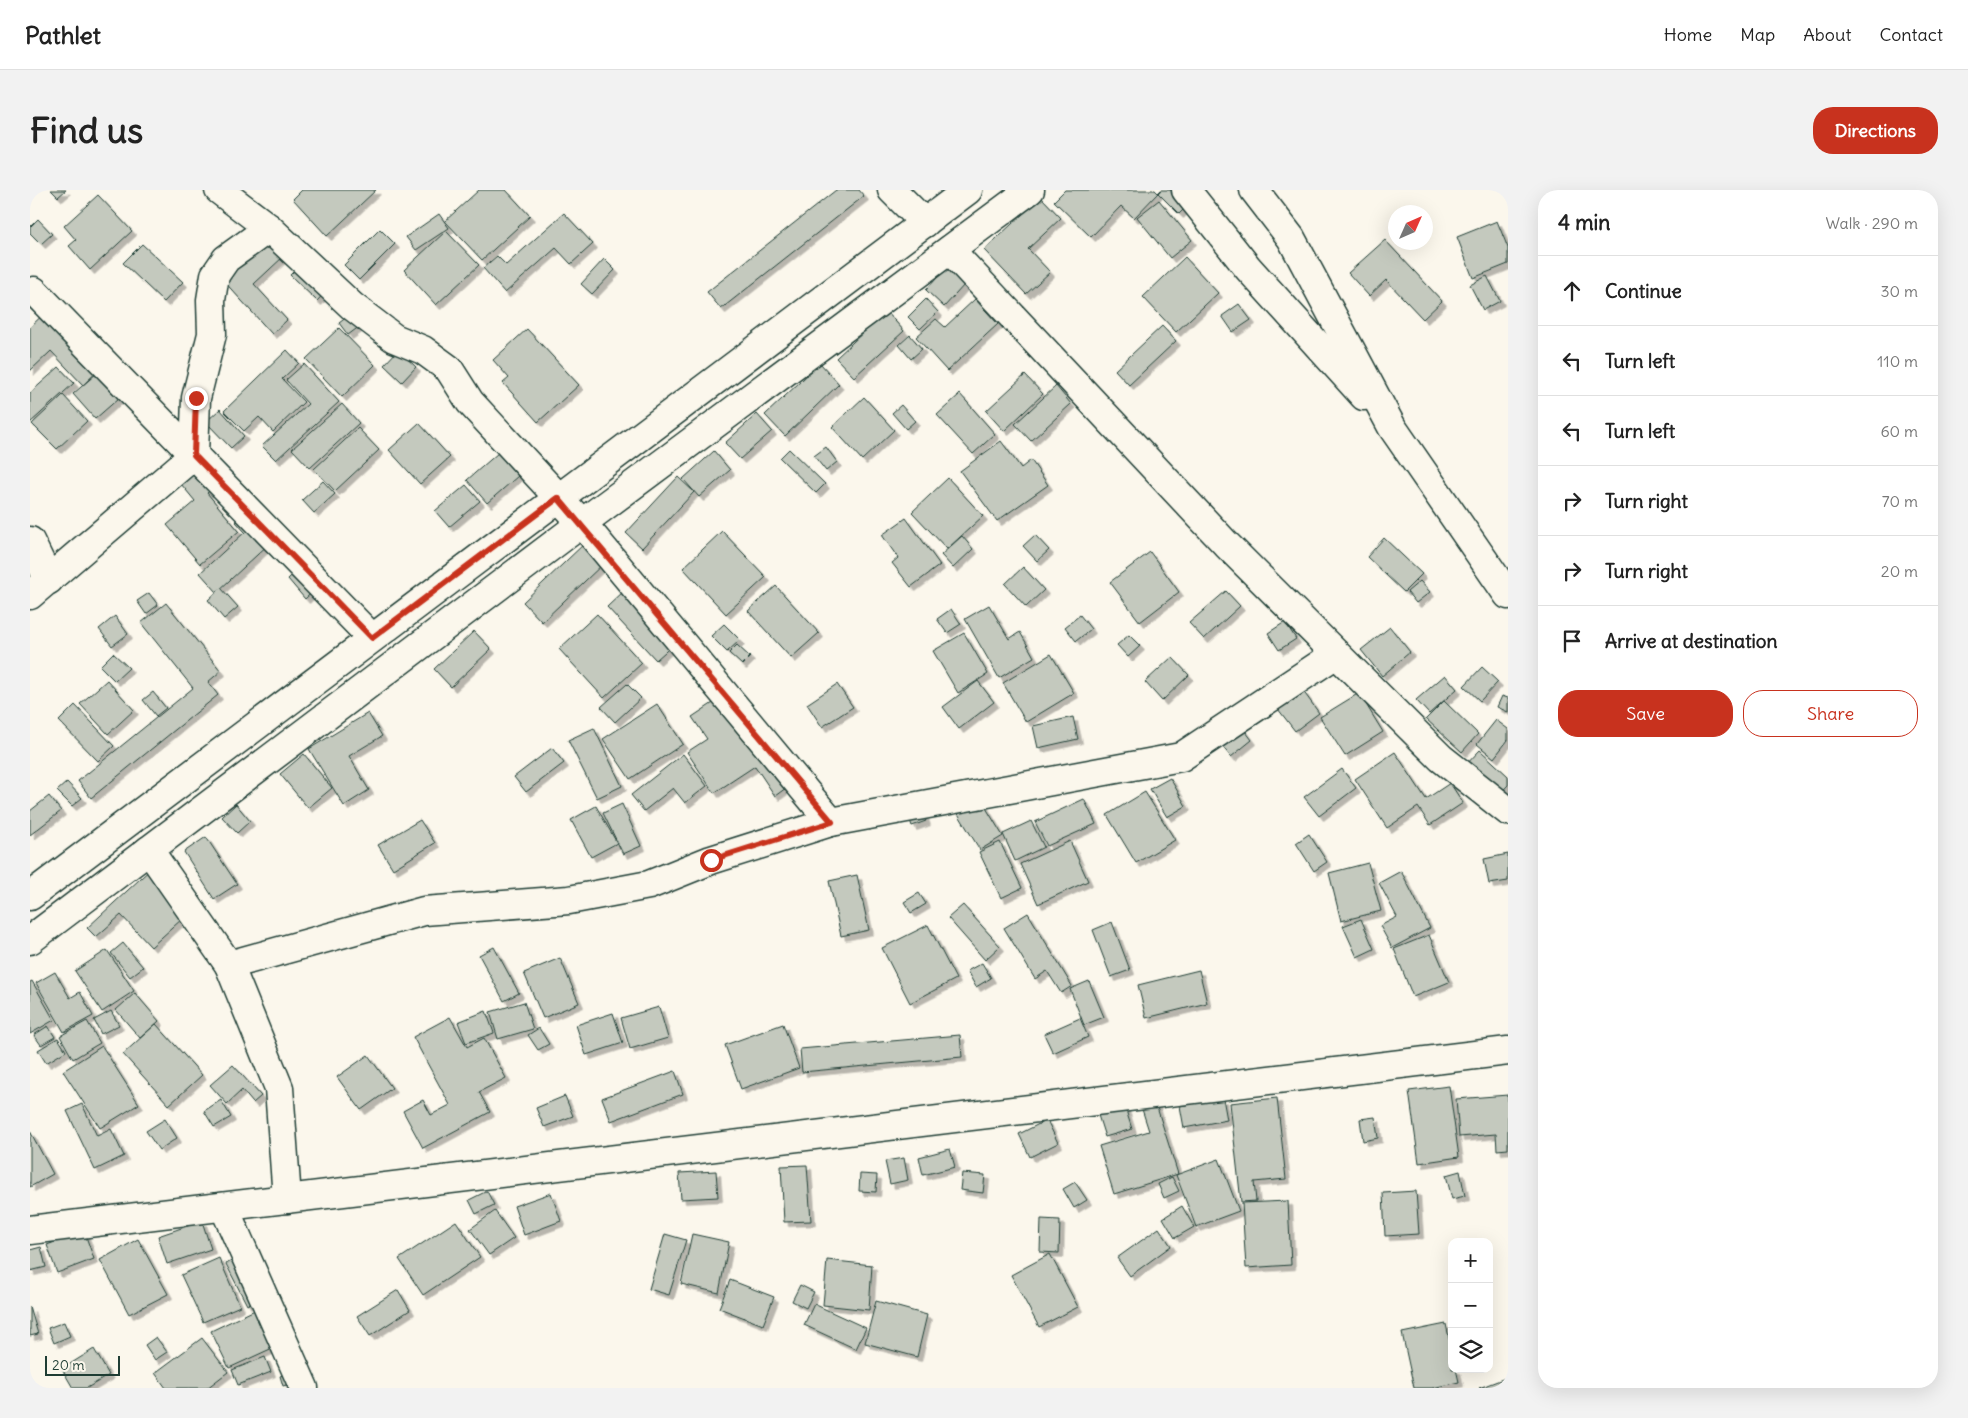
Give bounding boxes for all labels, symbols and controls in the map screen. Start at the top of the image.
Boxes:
text: Pathlet [25,20,101,50]
text: Home [1664,23,1712,46]
text: Map [1740,23,1775,46]
text: About [1803,23,1851,46]
text: Contact [1879,23,1943,46]
button: Directions [1813,107,1938,154]
text: Find us [30,108,143,152]
north arrow [1388,205,1433,250]
text: 4 min [1558,209,1610,236]
text: Walk · 290 m [1826,213,1918,233]
icon: ahead [1558,277,1586,305]
text: Continue [1605,279,1682,303]
text: 30 m [1881,281,1918,301]
icon: left [1558,347,1586,375]
text: Turn left [1605,349,1675,373]
text: 110 m [1877,351,1918,371]
route end [185,387,208,410]
icon: left [1558,417,1586,445]
text: Turn left [1605,419,1675,443]
text: 60 m [1880,421,1918,441]
icon: right [1558,487,1586,515]
text: Turn right [1605,489,1688,513]
text: 70 m [1882,491,1918,511]
icon: right [1558,557,1586,585]
text: Turn right [1605,559,1688,583]
text: 20 m [1881,561,1918,581]
icon: arrive [1558,627,1586,655]
text: Arrive at destination [1605,629,1778,653]
button: Save [1558,690,1733,737]
button: Share [1743,690,1918,737]
route start [700,849,723,872]
map controls [1448,1238,1493,1373]
button: + [1448,1238,1493,1283]
button: − [1448,1283,1493,1328]
button: layers [1448,1328,1493,1373]
scale bar [45,1353,120,1376]
text: 20 m [52,1356,85,1374]

